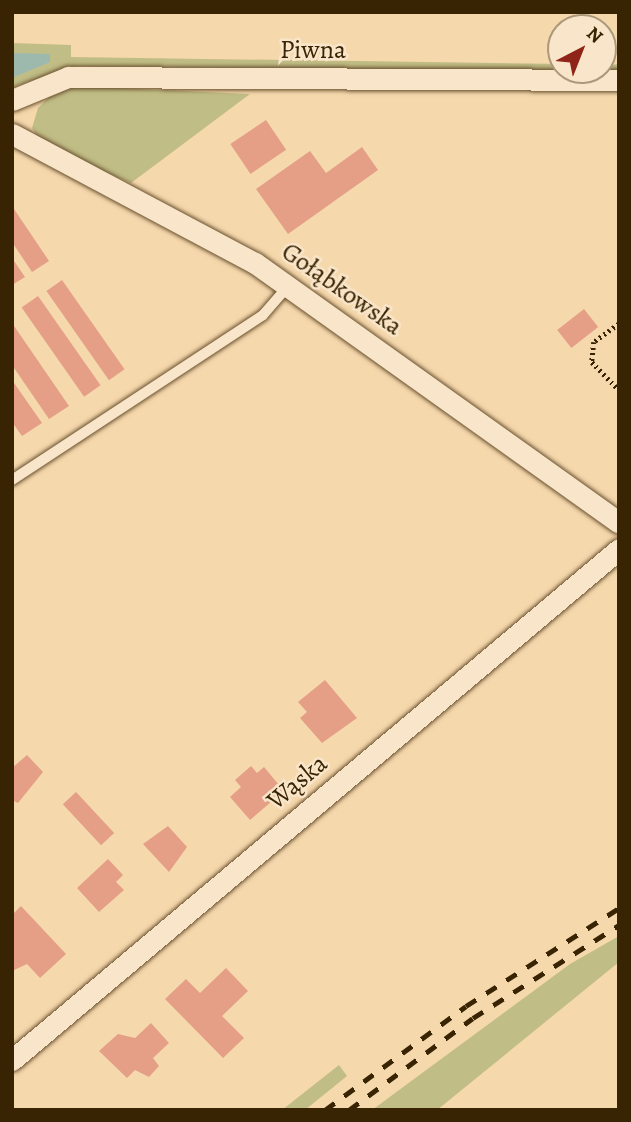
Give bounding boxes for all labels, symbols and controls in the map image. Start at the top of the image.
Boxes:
north arrow [547,14,617,84]
text: N [581,21,609,49]
street label: Piwna [280,34,346,66]
street label: Gołąbkowska [276,236,408,342]
street label: Wąska [260,748,334,816]

